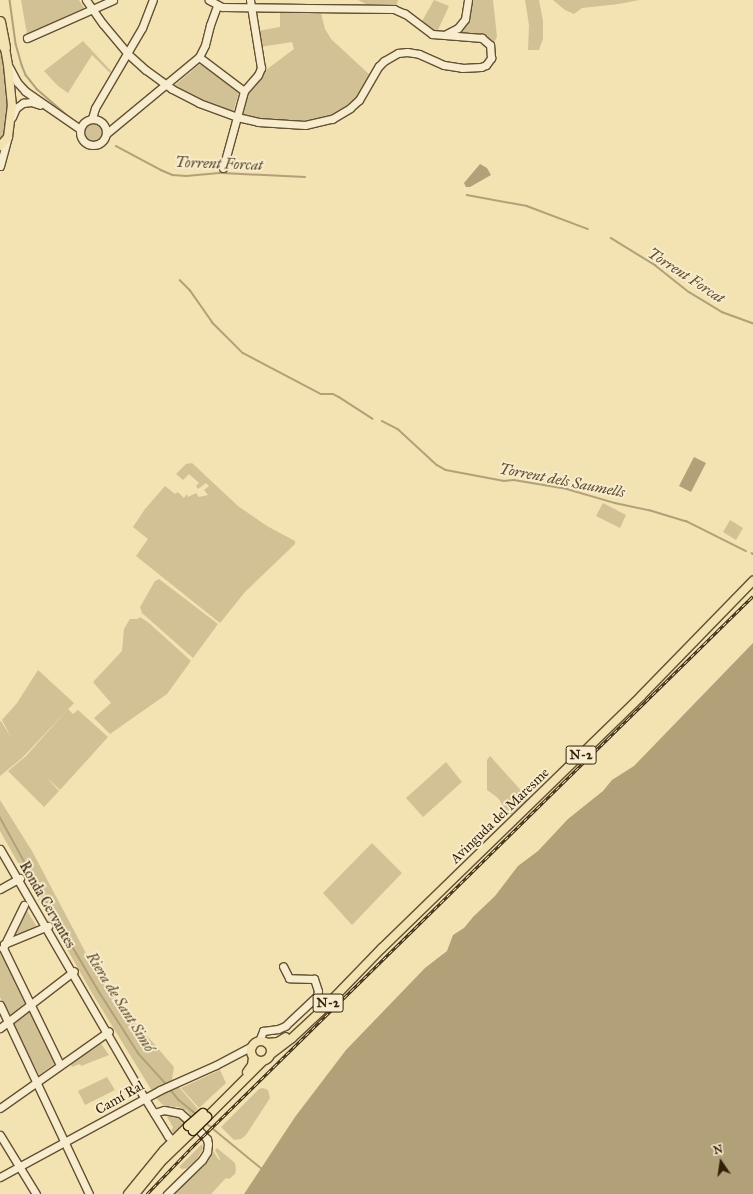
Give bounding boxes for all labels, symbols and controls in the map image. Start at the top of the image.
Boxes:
water label: Torrent Forcat [175,153,263,175]
water label: Torrent Forcat [644,245,728,307]
water label: Torrent dels Saumells [498,460,626,502]
road number: N-2 [565,744,597,766]
street label: Avinguda del Maresme [447,765,553,867]
street label: Ronda Cervantes [15,859,79,951]
water label: Riera de Sant Simó [82,949,158,1055]
road number: N-2 [312,992,344,1014]
street label: Camí Ral [93,1077,147,1119]
north arrow [701,1142,741,1182]
text: N [712,1142,724,1157]

